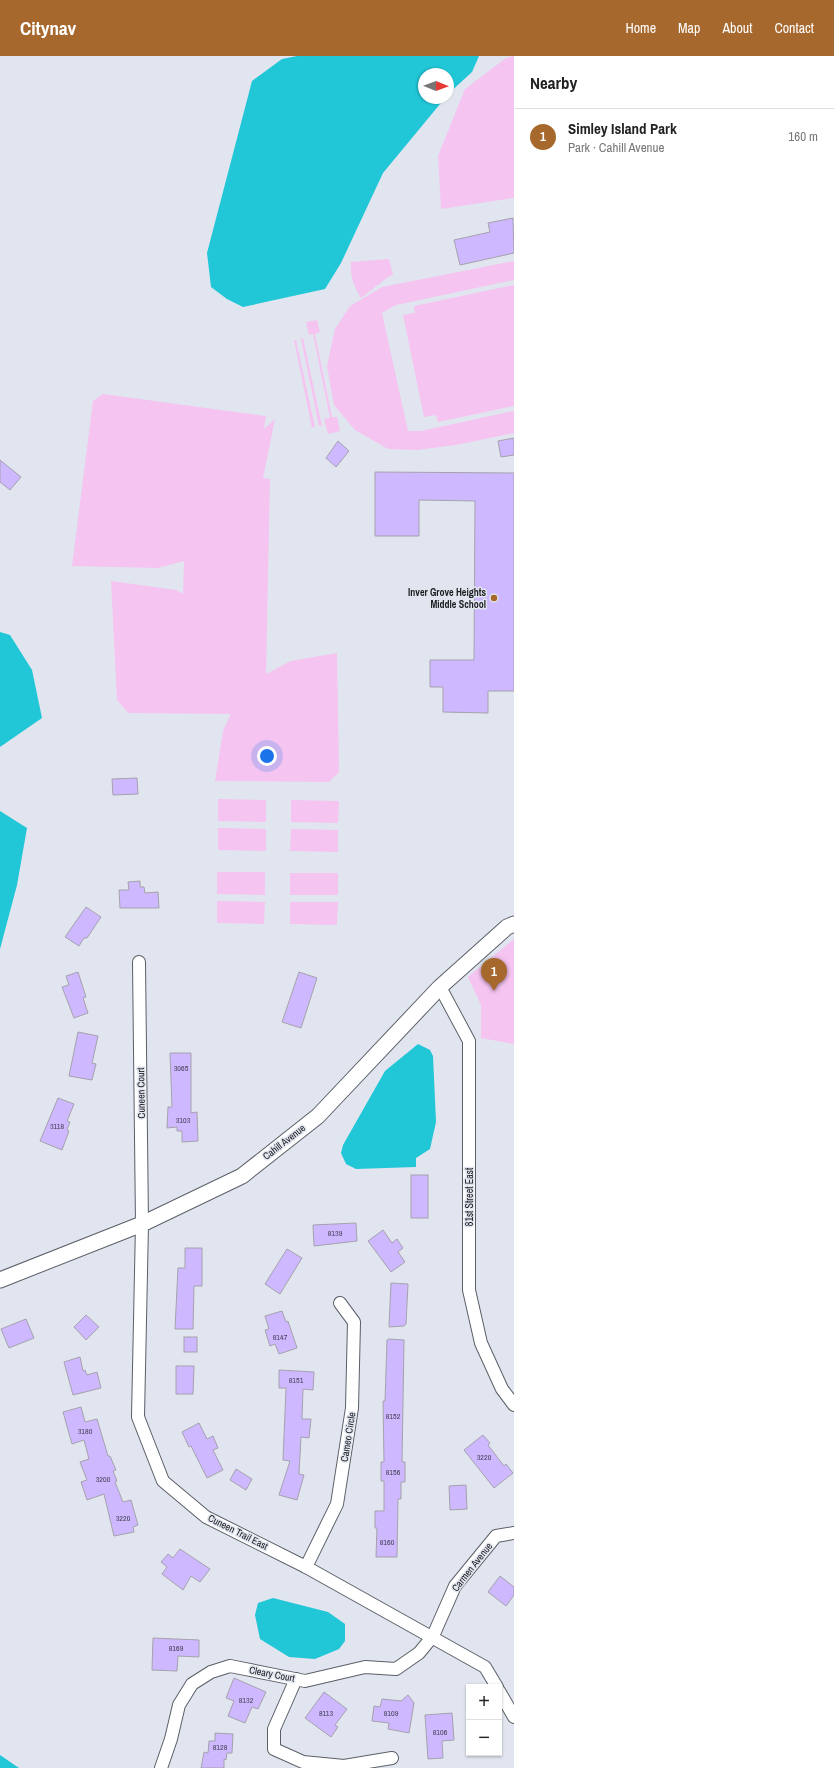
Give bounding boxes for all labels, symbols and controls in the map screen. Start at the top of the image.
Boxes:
text: Citynav [20,15,76,41]
text: Home [625,19,656,37]
text: Map [678,19,700,37]
text: About [722,19,752,37]
text: Contact [774,19,814,37]
north arrow [418,68,454,104]
text: Nearby [530,71,577,94]
text: Simley Island Park [568,118,677,139]
text: 1 [540,128,546,145]
text: 160 m [788,128,818,145]
text: Park · Cahill Avenue [568,139,664,156]
place label: Inver Grove Heights Middle School [408,586,486,611]
marker: Inver Grove Heights Middle School [489,593,499,603]
your location [257,746,277,766]
pin: 1 [481,958,507,991]
house number: 3065 [174,1063,189,1073]
street label: Cuneen Court [134,1067,148,1119]
house number: 3103 [176,1115,191,1125]
house number: 3118 [50,1121,64,1131]
street label: Cahill Avenue [260,1121,308,1163]
street label: 81st Street East [463,1167,476,1226]
house number: 8139 [328,1228,343,1238]
house number: 8147 [273,1332,288,1342]
house number: 8151 [289,1375,304,1385]
street label: Cameo Circle [338,1411,358,1463]
house number: 8152 [386,1411,401,1421]
house number: 3180 [78,1426,93,1436]
house number: 3220 [477,1452,492,1462]
house number: 8156 [386,1467,401,1477]
house number: 3200 [96,1474,111,1484]
street label: Cuneen Trail East [206,1511,271,1553]
house number: 3220 [116,1513,131,1523]
house number: 8160 [380,1537,395,1547]
street label: Carmen Avenue [449,1540,495,1594]
house number: 8169 [169,1643,184,1653]
street label: Cleary Court [248,1663,297,1685]
map controls [466,1684,502,1756]
button: + [466,1684,502,1720]
house number: 8132 [239,1695,254,1705]
house number: 8113 [319,1708,333,1718]
house number: 8109 [384,1708,399,1718]
button: − [466,1720,502,1756]
house number: 8106 [433,1727,448,1737]
house number: 8128 [213,1742,228,1752]

